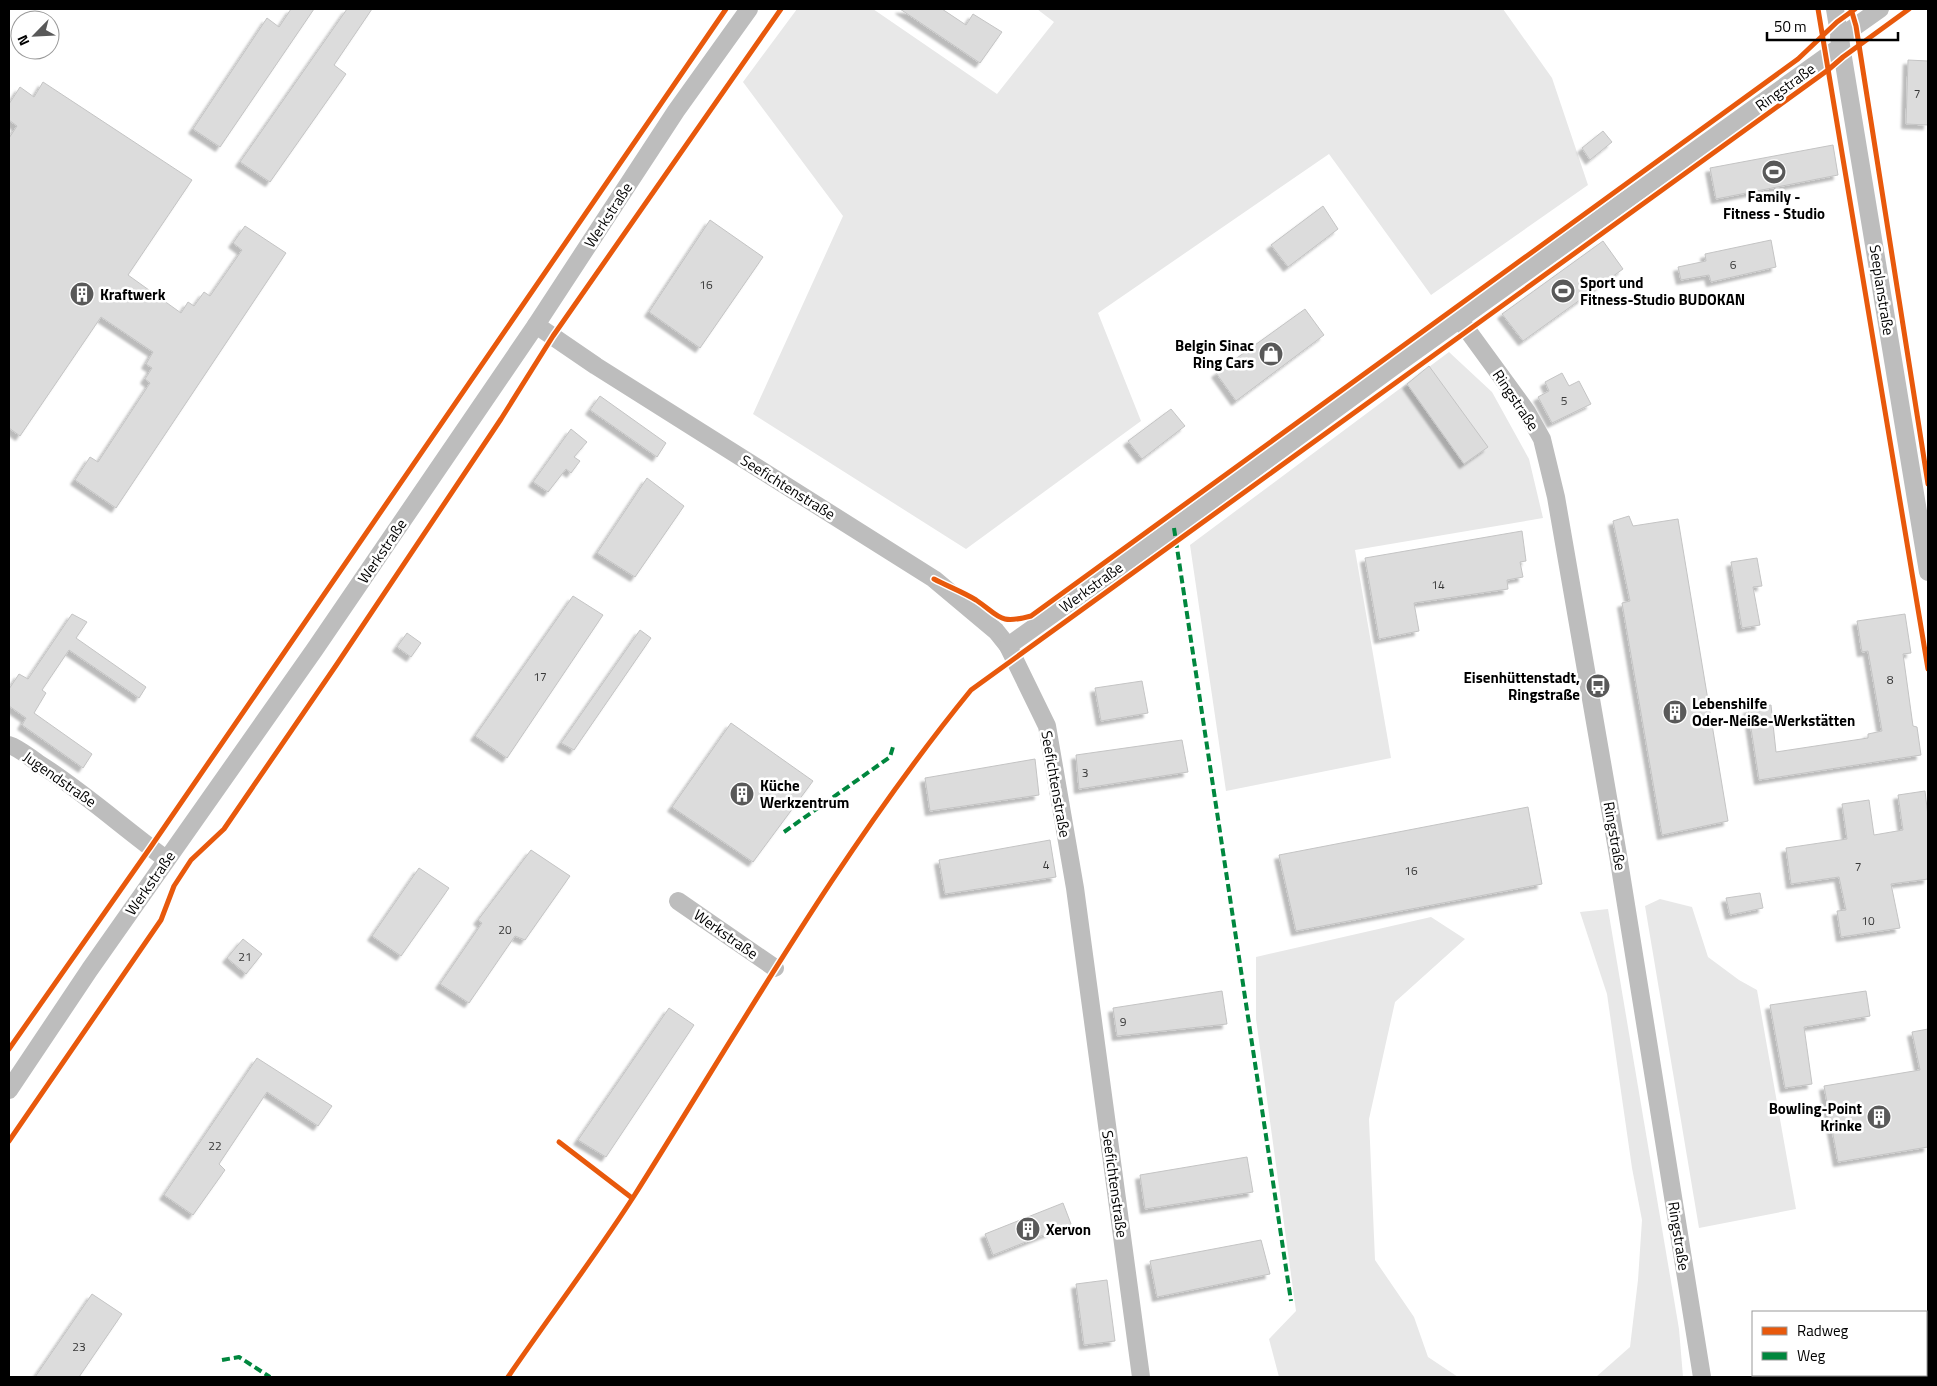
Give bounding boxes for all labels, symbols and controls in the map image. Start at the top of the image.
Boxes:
north arrow [10,10,60,60]
scale bar [1767,10,1898,42]
text: 50 m [1774,15,1807,38]
text: N [11,32,34,49]
street label: Ringstraße [1750,57,1820,117]
house number: 7 [1914,84,1920,103]
sports icon: Family - Fitness - Studio [1761,159,1787,185]
street label: Werkstraße [578,178,638,252]
place label: Family - Fitness - Studio [1723,185,1825,225]
street label: Seeplanstraße [1863,243,1901,337]
house number: 6 [1730,255,1737,274]
place label: Sport und Fitness-Studio BUDOKAN [1580,271,1745,311]
house number: 16 [699,275,713,294]
sports icon: Sport und Fitness-Studio BUDOKAN [1550,278,1576,304]
building icon: Kraftwerk [69,281,95,307]
place label: Kraftwerk [100,283,166,306]
place label: Belgin Sinac Ring Cars [1175,334,1254,374]
shop icon: Belgin Sinac Ring Cars [1258,341,1284,367]
street label: Ringstraße [1487,365,1545,435]
house number: 5 [1561,391,1568,410]
street label: Seefichtenstraße [736,449,840,525]
street label: Werkstraße [352,514,412,588]
street label: Werkstraße [1054,556,1128,618]
house number: 14 [1431,575,1445,594]
place label: Eisenhüttenstadt, Ringstraße [1463,666,1580,706]
house number: 17 [533,667,547,686]
house number: 8 [1887,670,1894,689]
bus stop icon: Eisenhüttenstadt, Ringstraße [1585,673,1611,699]
place label: Lebenshilfe Oder-Neiße-Werkstätten [1692,692,1855,732]
building icon: Lebenshilfe Oder-Neiße-Werkstätten [1662,699,1688,725]
street label: Seefichtenstraße [1035,729,1077,839]
street label: Jugendstraße [19,745,101,813]
house number: 3 [1082,763,1088,782]
place label: Küche Werkzentrum [760,774,849,814]
building icon: Küche Werkzentrum [729,781,755,807]
street label: Ringstraße [1598,800,1632,872]
street label: Werkstraße [119,846,181,920]
house number: 4 [1043,855,1050,874]
house number: 7 [1855,857,1861,876]
house number: 16 [1404,861,1418,880]
street label: Werkstraße [689,903,763,965]
house number: 10 [1861,911,1875,930]
house number: 20 [498,920,512,939]
house number: 21 [238,947,252,966]
house number: 9 [1120,1012,1127,1031]
place label: Bowling-Point Krinke [1769,1097,1863,1137]
building icon: Bowling-Point Krinke [1866,1104,1892,1130]
street label: Seefichtenstraße [1096,1129,1134,1239]
house number: 22 [208,1136,222,1155]
street label: Ringstraße [1662,1200,1696,1272]
building icon: Xervon [1015,1216,1041,1242]
place label: Xervon [1046,1218,1091,1241]
legend [1752,1311,1927,1376]
text: Radweg [1797,1319,1849,1342]
house number: 23 [72,1337,86,1356]
text: Weg [1797,1344,1826,1367]

